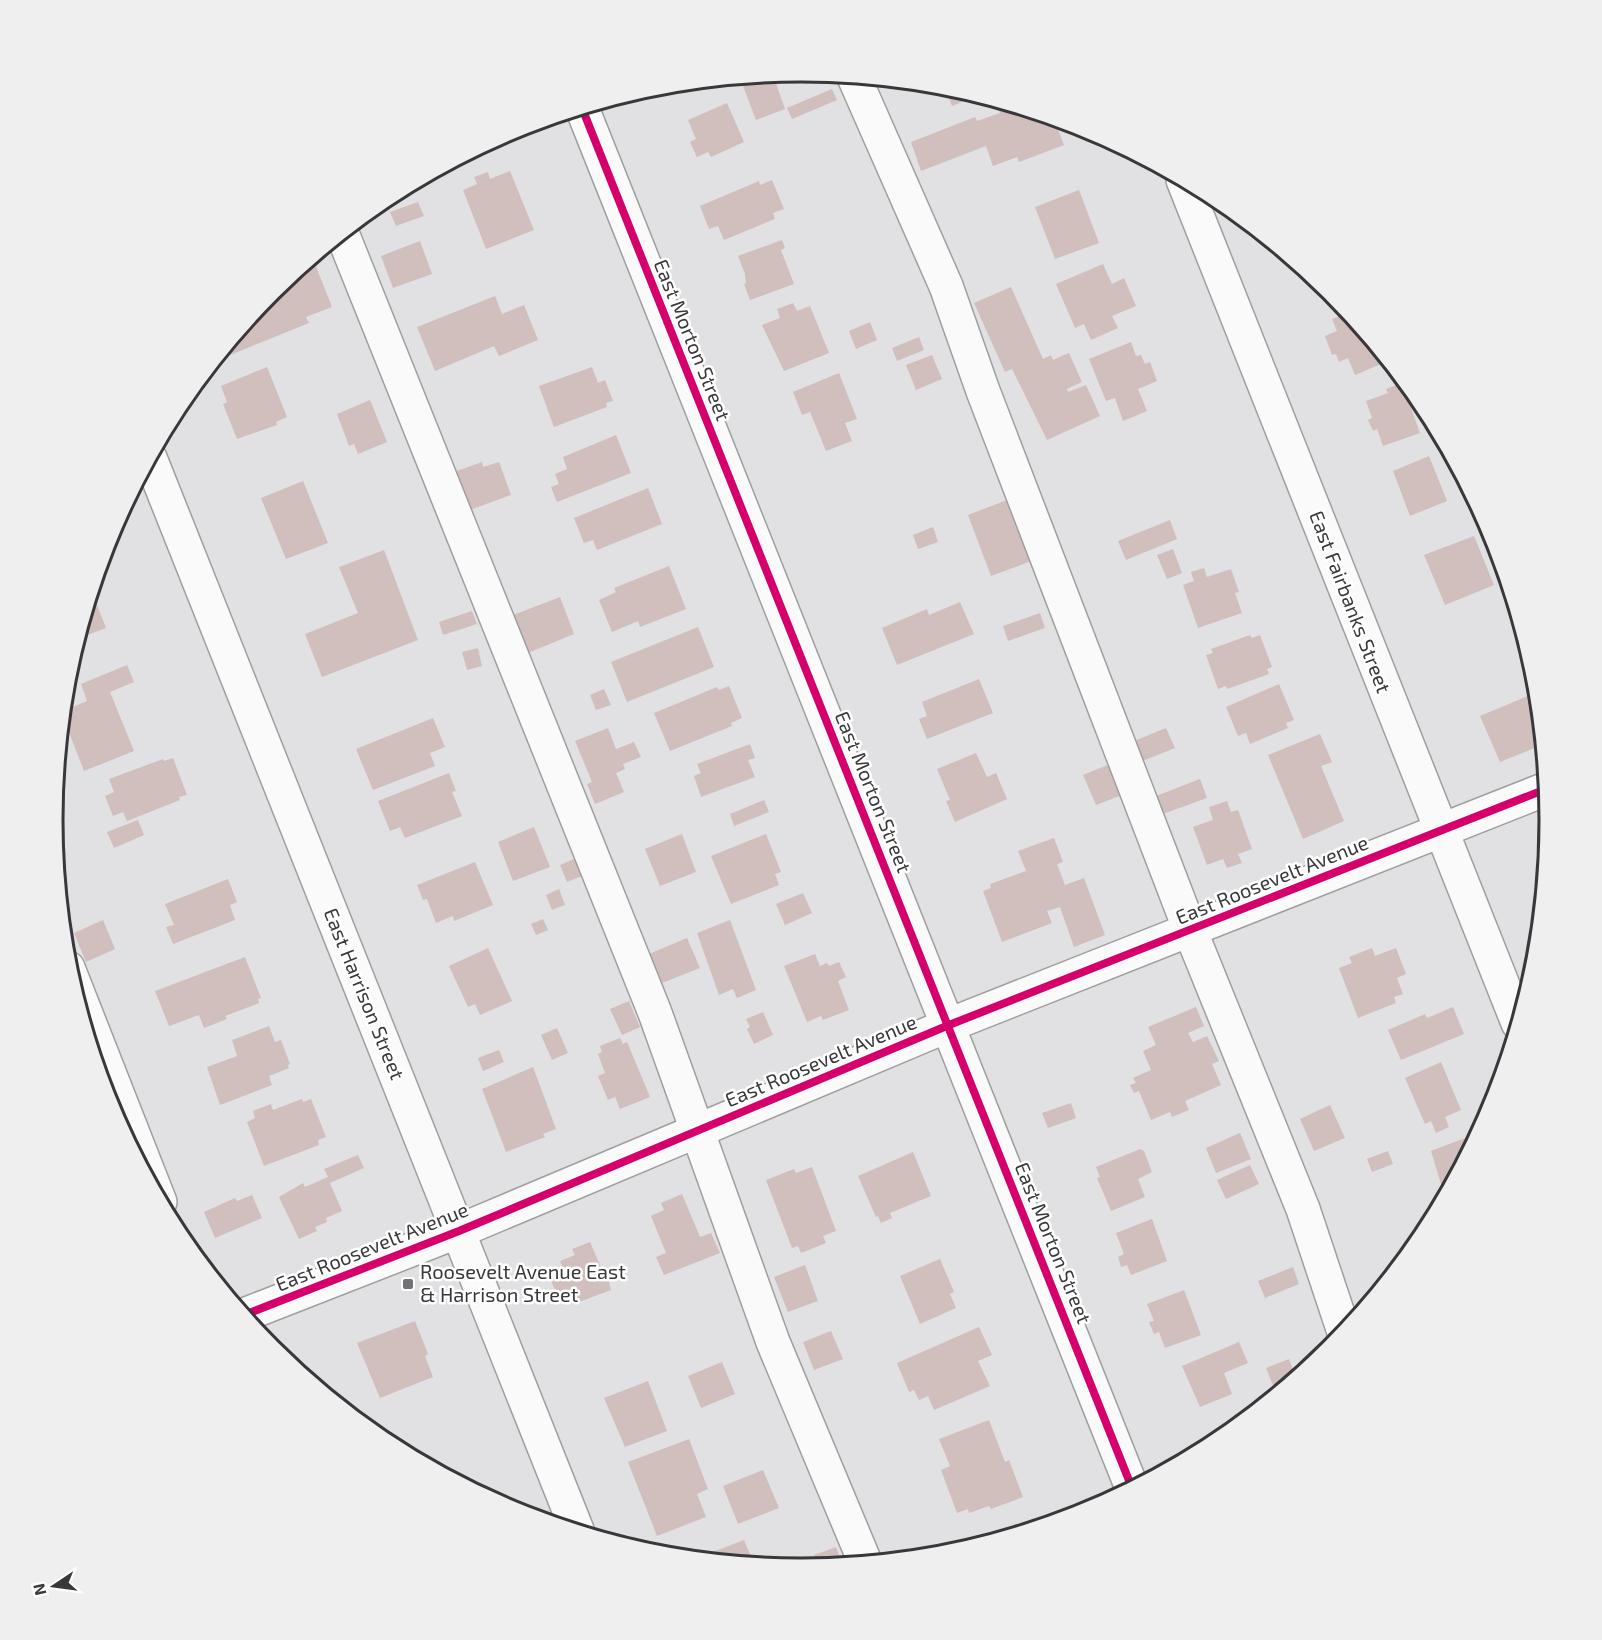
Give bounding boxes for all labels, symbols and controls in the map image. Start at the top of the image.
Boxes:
street label: East Morton Street [650,255,736,424]
street label: East Fairbanks Street [1305,507,1397,696]
street label: East Morton Street [831,707,917,876]
street label: East Roosevelt Avenue [1172,829,1372,929]
street label: East Harrison Street [320,904,410,1083]
street label: East Roosevelt Avenue [721,1009,920,1111]
street label: East Morton Street [1011,1158,1097,1327]
street label: East Roosevelt Avenue [272,1196,472,1296]
place label: Roosevelt Avenue East & Harrison Street [420,1259,626,1306]
marker: Roosevelt Avenue East & Harrison Street [401,1277,415,1291]
north arrow [24,1556,84,1616]
text: N [28,1582,49,1597]

